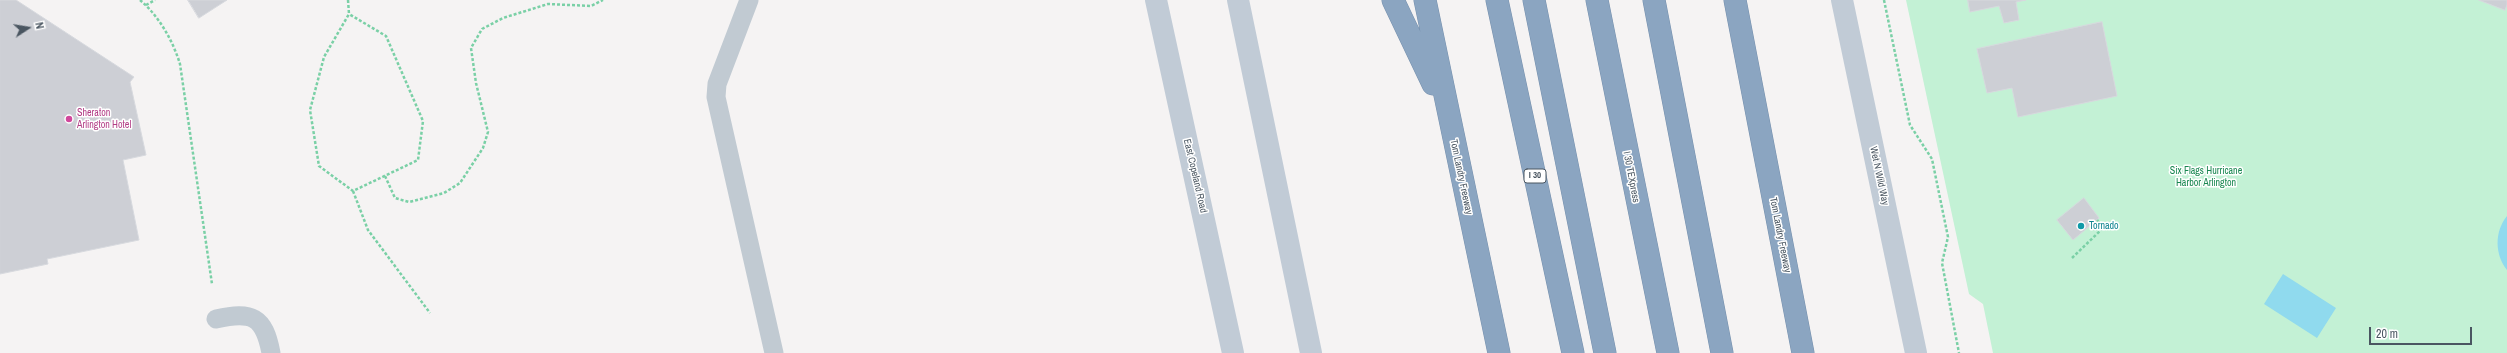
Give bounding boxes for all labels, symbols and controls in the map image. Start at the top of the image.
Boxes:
north arrow [8,8,48,48]
text: N [32,21,47,30]
place label: Sheraton Arlington Hotel [77,107,131,130]
marker: Sheraton Arlington Hotel [64,114,74,124]
street label: East Copeland Road [1181,138,1209,214]
street label: Tom Landry Freeway [1447,138,1475,216]
street label: Wet N Wild Way [1867,146,1891,206]
street label: I 30 TEXpress [1620,150,1642,204]
park label: Six Flags Hurricane Harbor Arlington [2170,165,2242,188]
road number: I 30 [1524,169,1546,183]
street label: Tom Landry Freeway [1767,196,1793,274]
place label: Tornado [2089,220,2119,232]
marker: Tornado [2076,221,2086,231]
scale bar [2371,319,2474,345]
text: 20 m [2376,326,2398,342]

